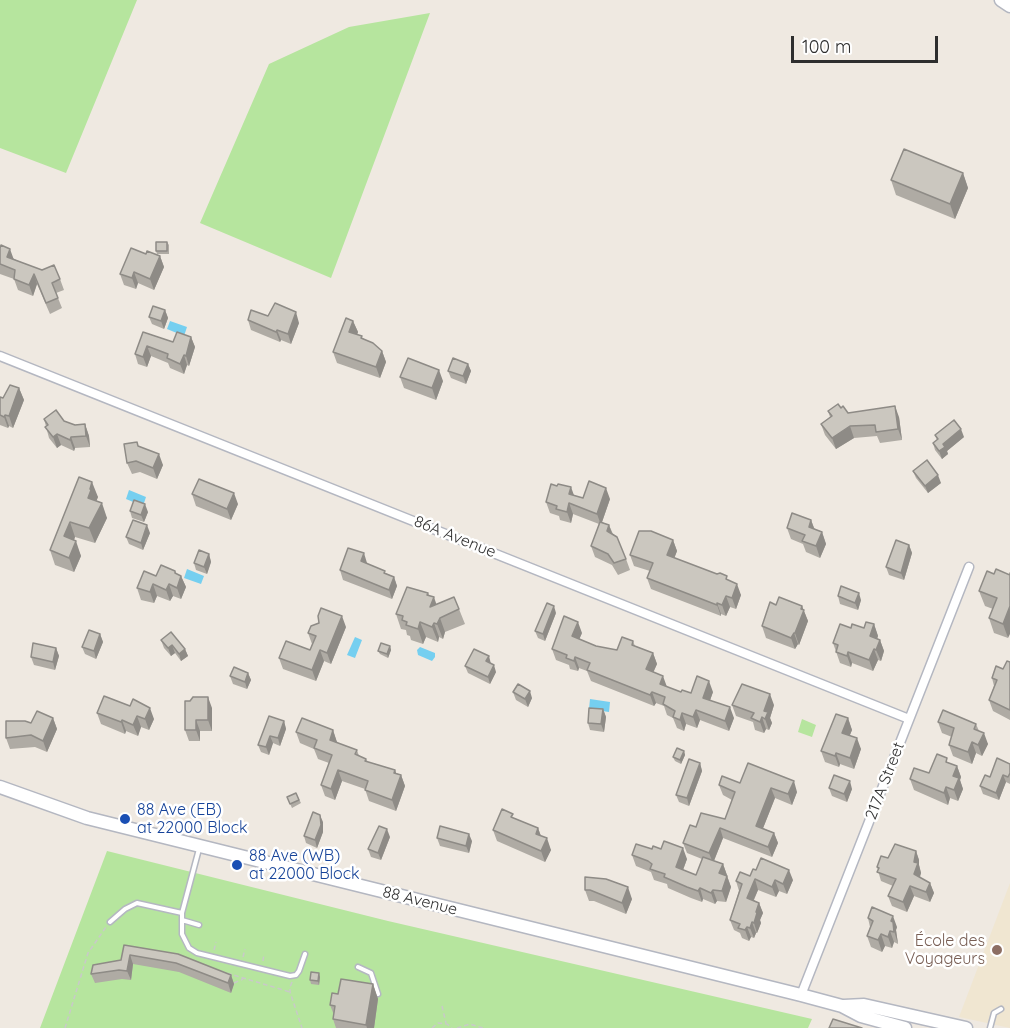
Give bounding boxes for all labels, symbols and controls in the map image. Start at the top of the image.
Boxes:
scale bar [794,24,941,62]
text: 100 m [802,35,851,58]
street label: 86A Avenue [411,512,499,562]
street label: 217A Street [861,740,909,822]
place label: 88 Ave (EB) at 22000 Block [137,800,248,838]
marker: 88 Ave (EB) at 22000 Block [118,812,132,826]
place label: 88 Ave (WB) at 22000 Block [249,846,360,884]
marker: 88 Ave (WB) at 22000 Block [230,858,244,872]
street label: 88 Avenue [381,882,459,920]
place label: École des Voyageurs [905,931,985,969]
marker: École des Voyageurs [990,943,1004,957]

